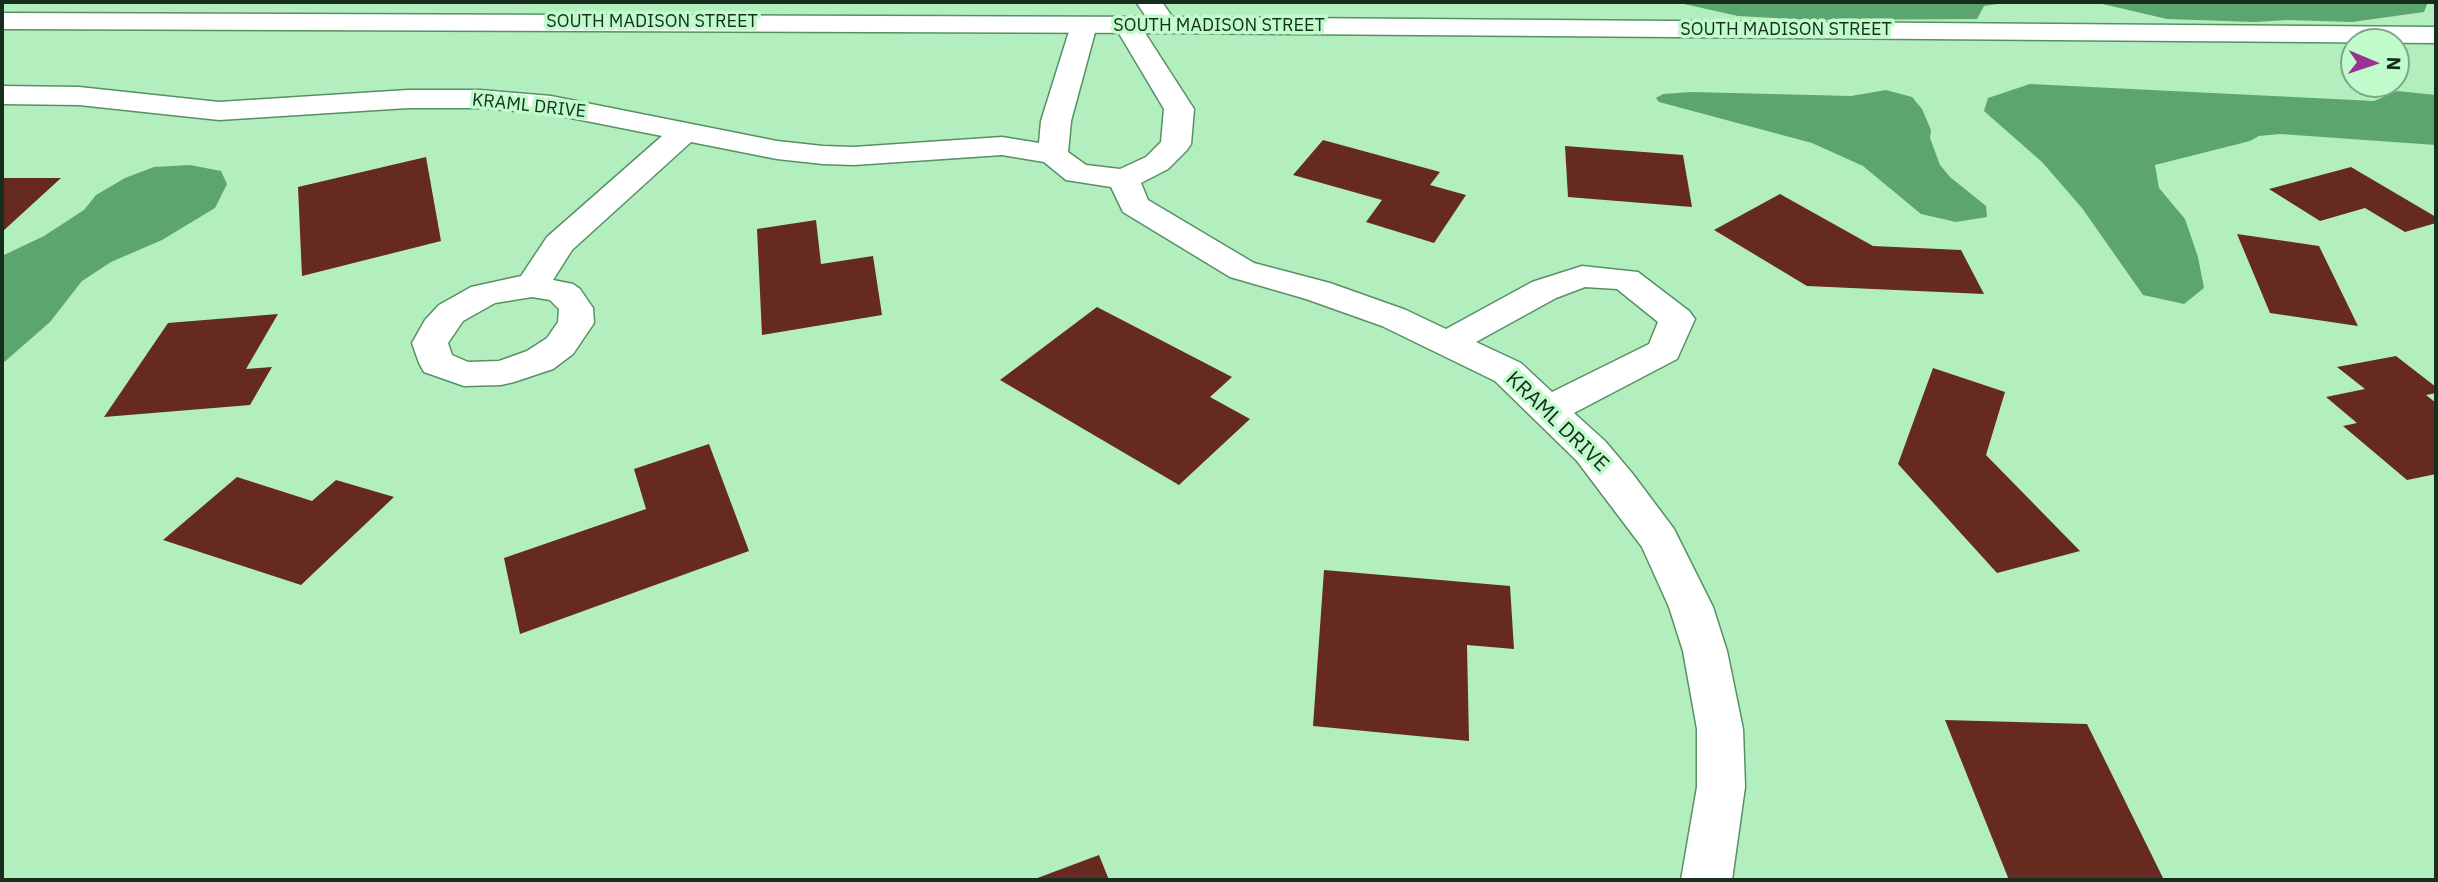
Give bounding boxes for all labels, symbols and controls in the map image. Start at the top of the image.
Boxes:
street label: SOUTH MADISON STREET [546,11,758,33]
street label: SOUTH MADISON STREET [1113,15,1325,37]
street label: SOUTH MADISON STREET [1680,19,1892,41]
north arrow [2340,28,2410,98]
text: N [2382,56,2406,71]
street label: KRAML DRIVE [471,89,587,123]
street label: KRAML DRIVE [1500,366,1614,478]

